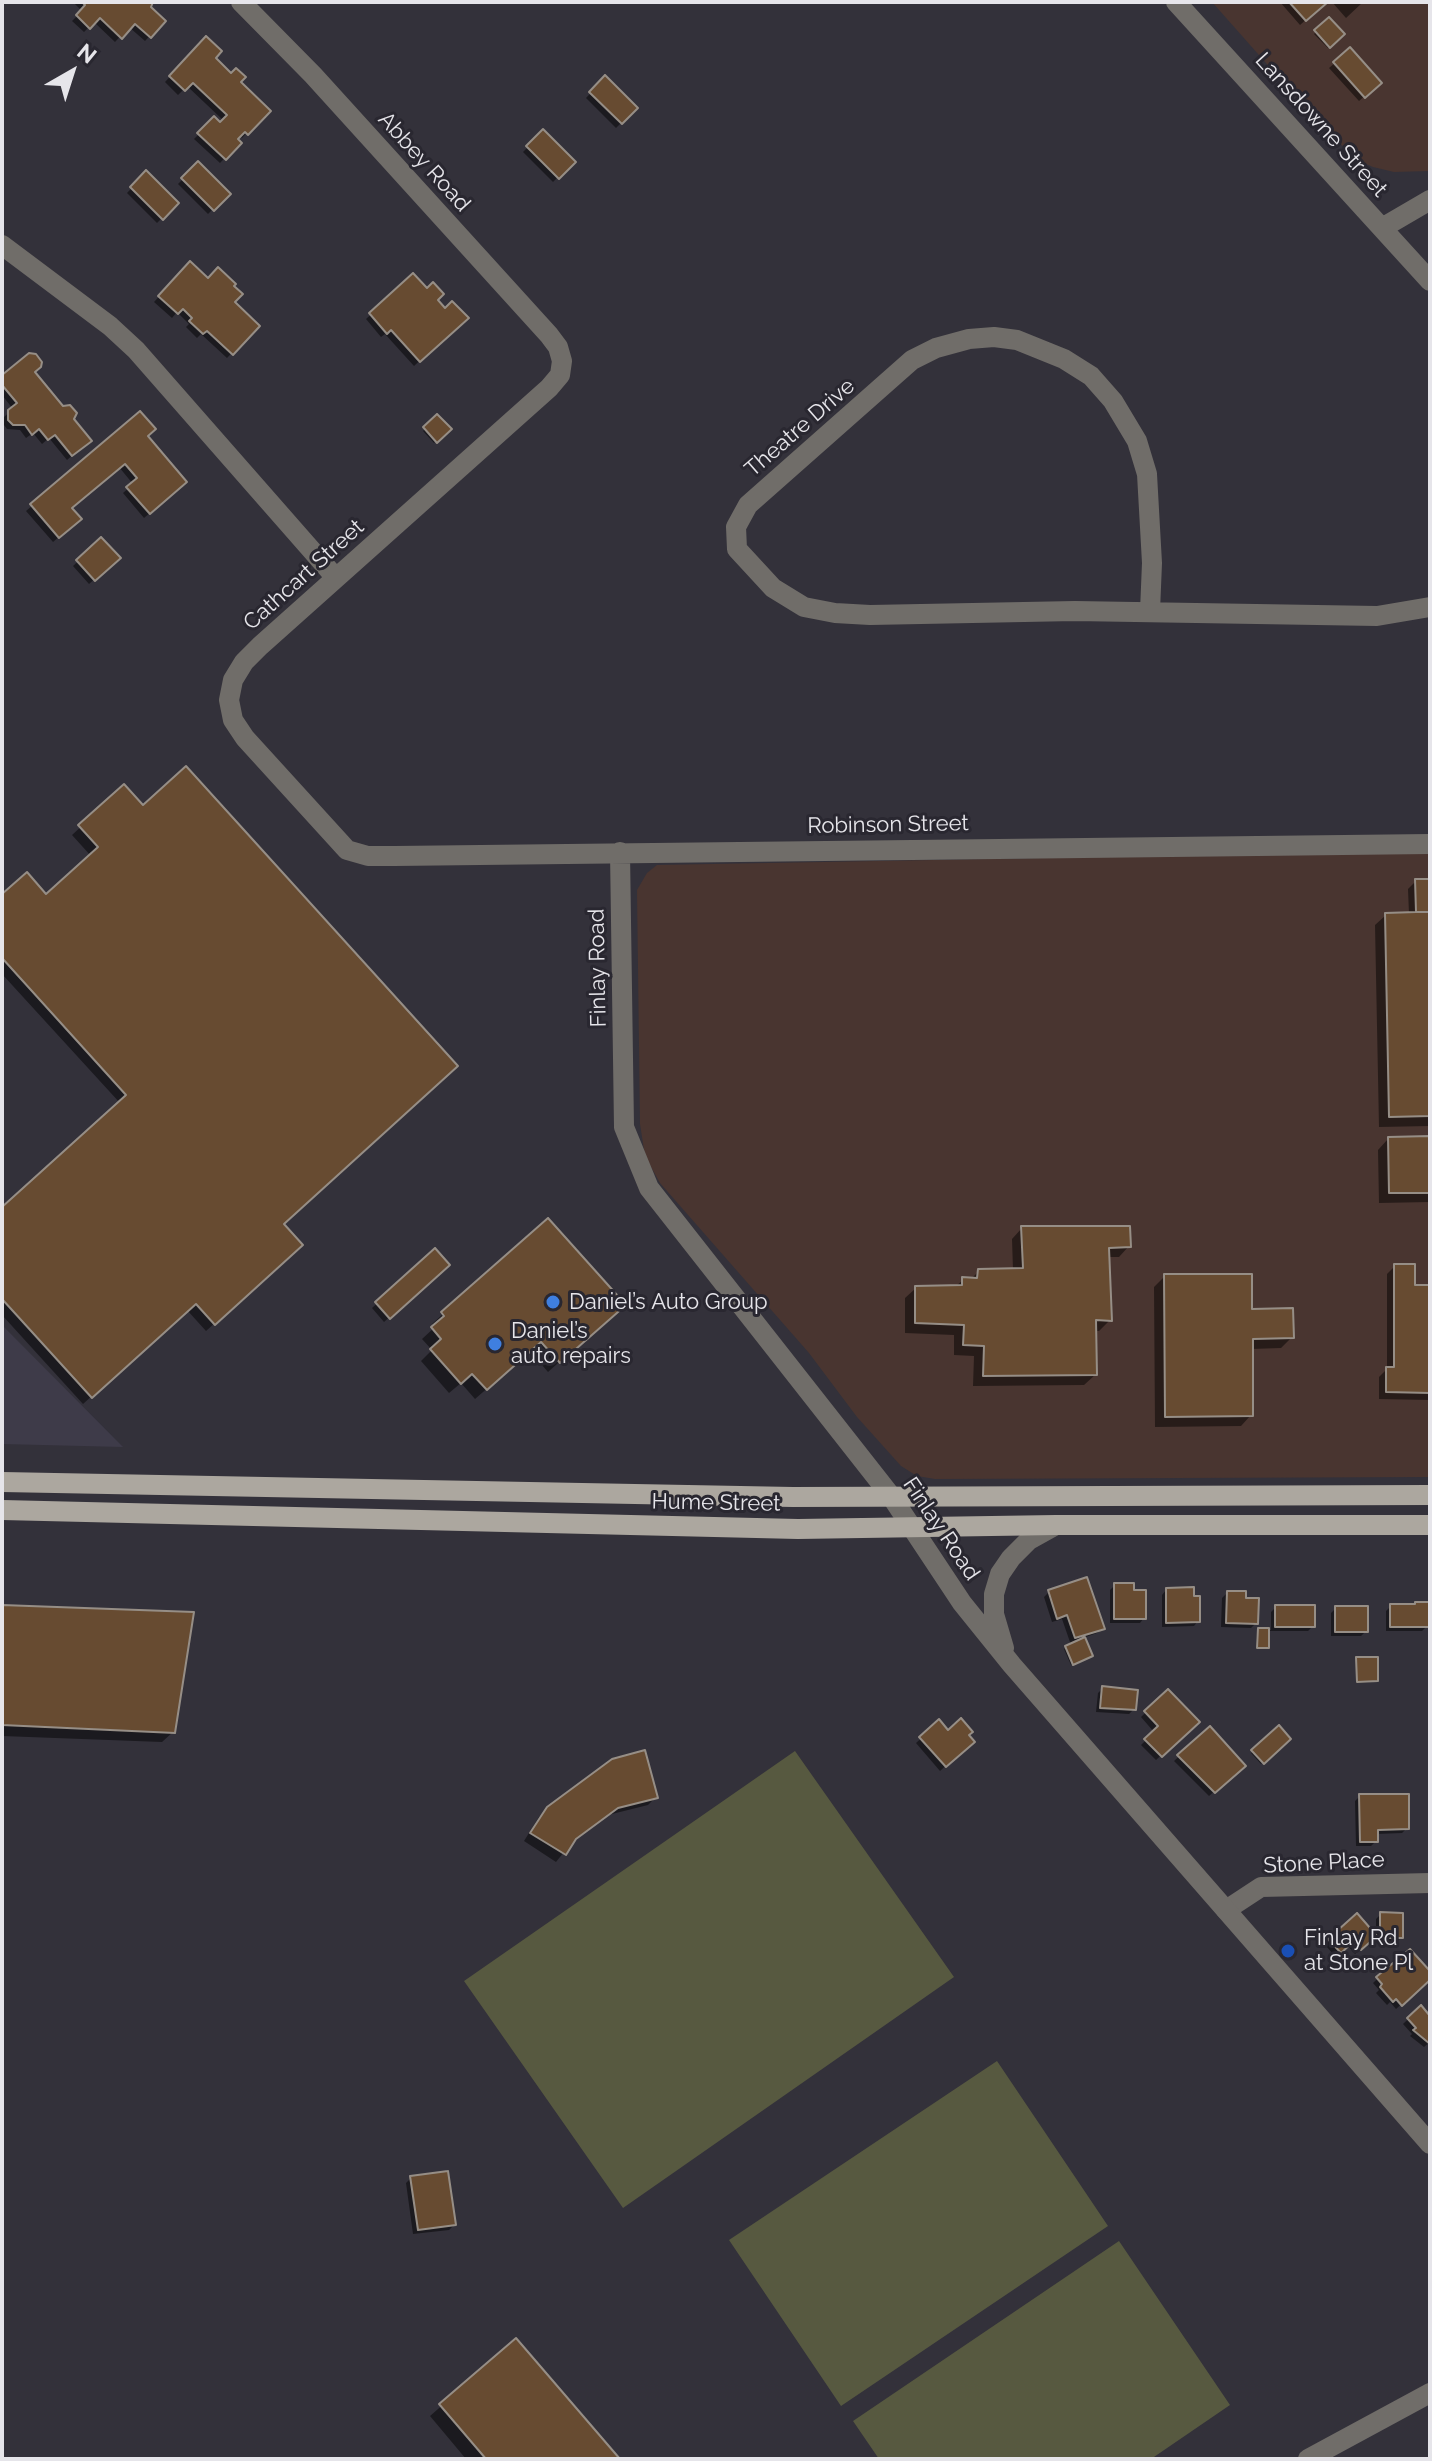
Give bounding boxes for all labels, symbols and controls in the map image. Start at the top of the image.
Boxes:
north arrow [32,32,112,112]
text: N [72,38,102,69]
street label: Lansdowne Street [1249,47,1393,203]
street label: Abbey Road [372,107,476,217]
street label: Theatre Drive [740,373,860,483]
street label: Cathcart Street [238,514,370,636]
street label: Robinson Street [807,810,969,840]
street label: Finlay Road [584,909,612,1027]
place label: Daniel’s Auto Group [569,1289,768,1315]
marker: Daniel’s Auto Group [544,1293,562,1311]
place label: Daniel’s auto repairs [511,1318,631,1370]
marker: Daniel’s auto repairs [486,1335,504,1353]
street label: Finlay Road [897,1472,985,1586]
street label: Hume Street [651,1489,781,1517]
street label: Stone Place [1263,1847,1385,1879]
place label: Finlay Rd at Stone Pl [1304,1925,1413,1976]
marker: Finlay Rd at Stone Pl [1279,1942,1297,1960]

